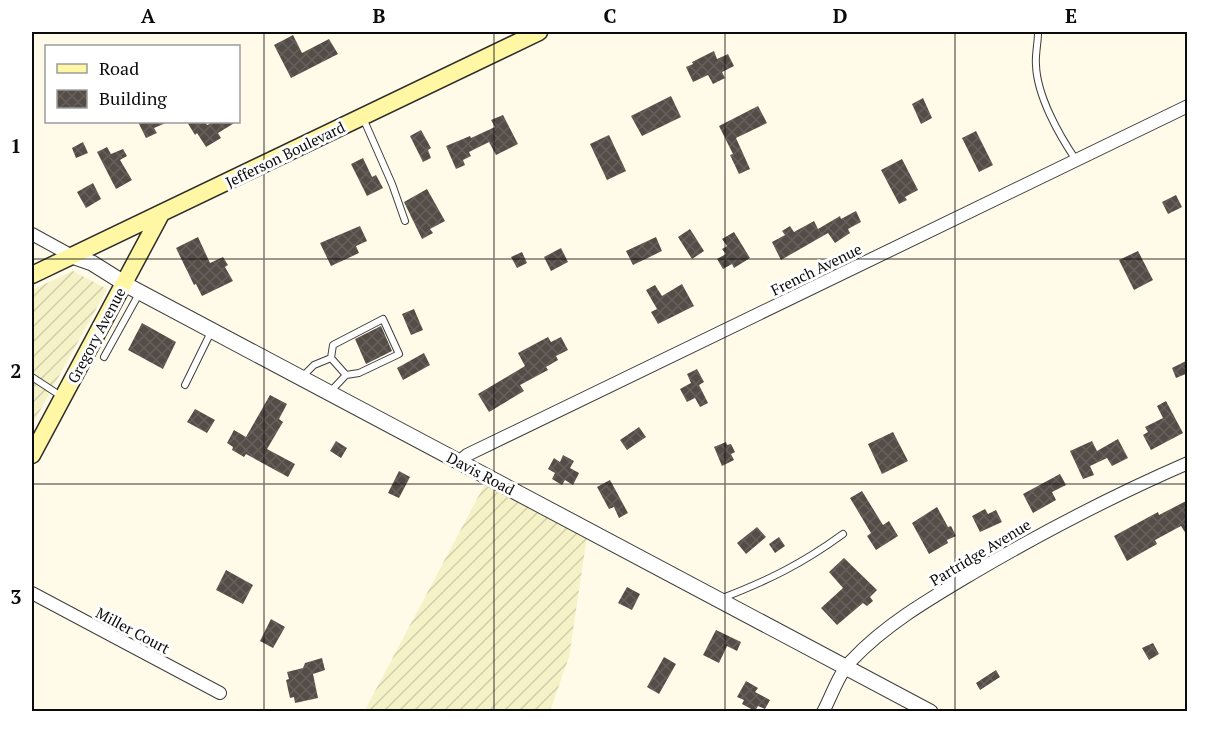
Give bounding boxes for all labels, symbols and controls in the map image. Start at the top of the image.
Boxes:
text: A [141,2,156,29]
text: B [373,2,386,29]
text: C [603,2,617,29]
text: D [833,2,847,29]
text: E [1065,2,1077,29]
legend [45,45,240,123]
text: Road [99,56,139,80]
text: Building [99,86,167,110]
street label: Jefferson Boulevard [222,116,348,192]
text: 1 [10,132,22,159]
street label: French Avenue [767,238,865,300]
street label: Gregory Avenue [62,284,130,386]
text: 2 [10,357,22,384]
street label: Davis Road [444,447,518,499]
street label: Partridge Avenue [926,514,1034,590]
text: 3 [10,583,22,610]
street label: Miller Court [93,602,174,658]

